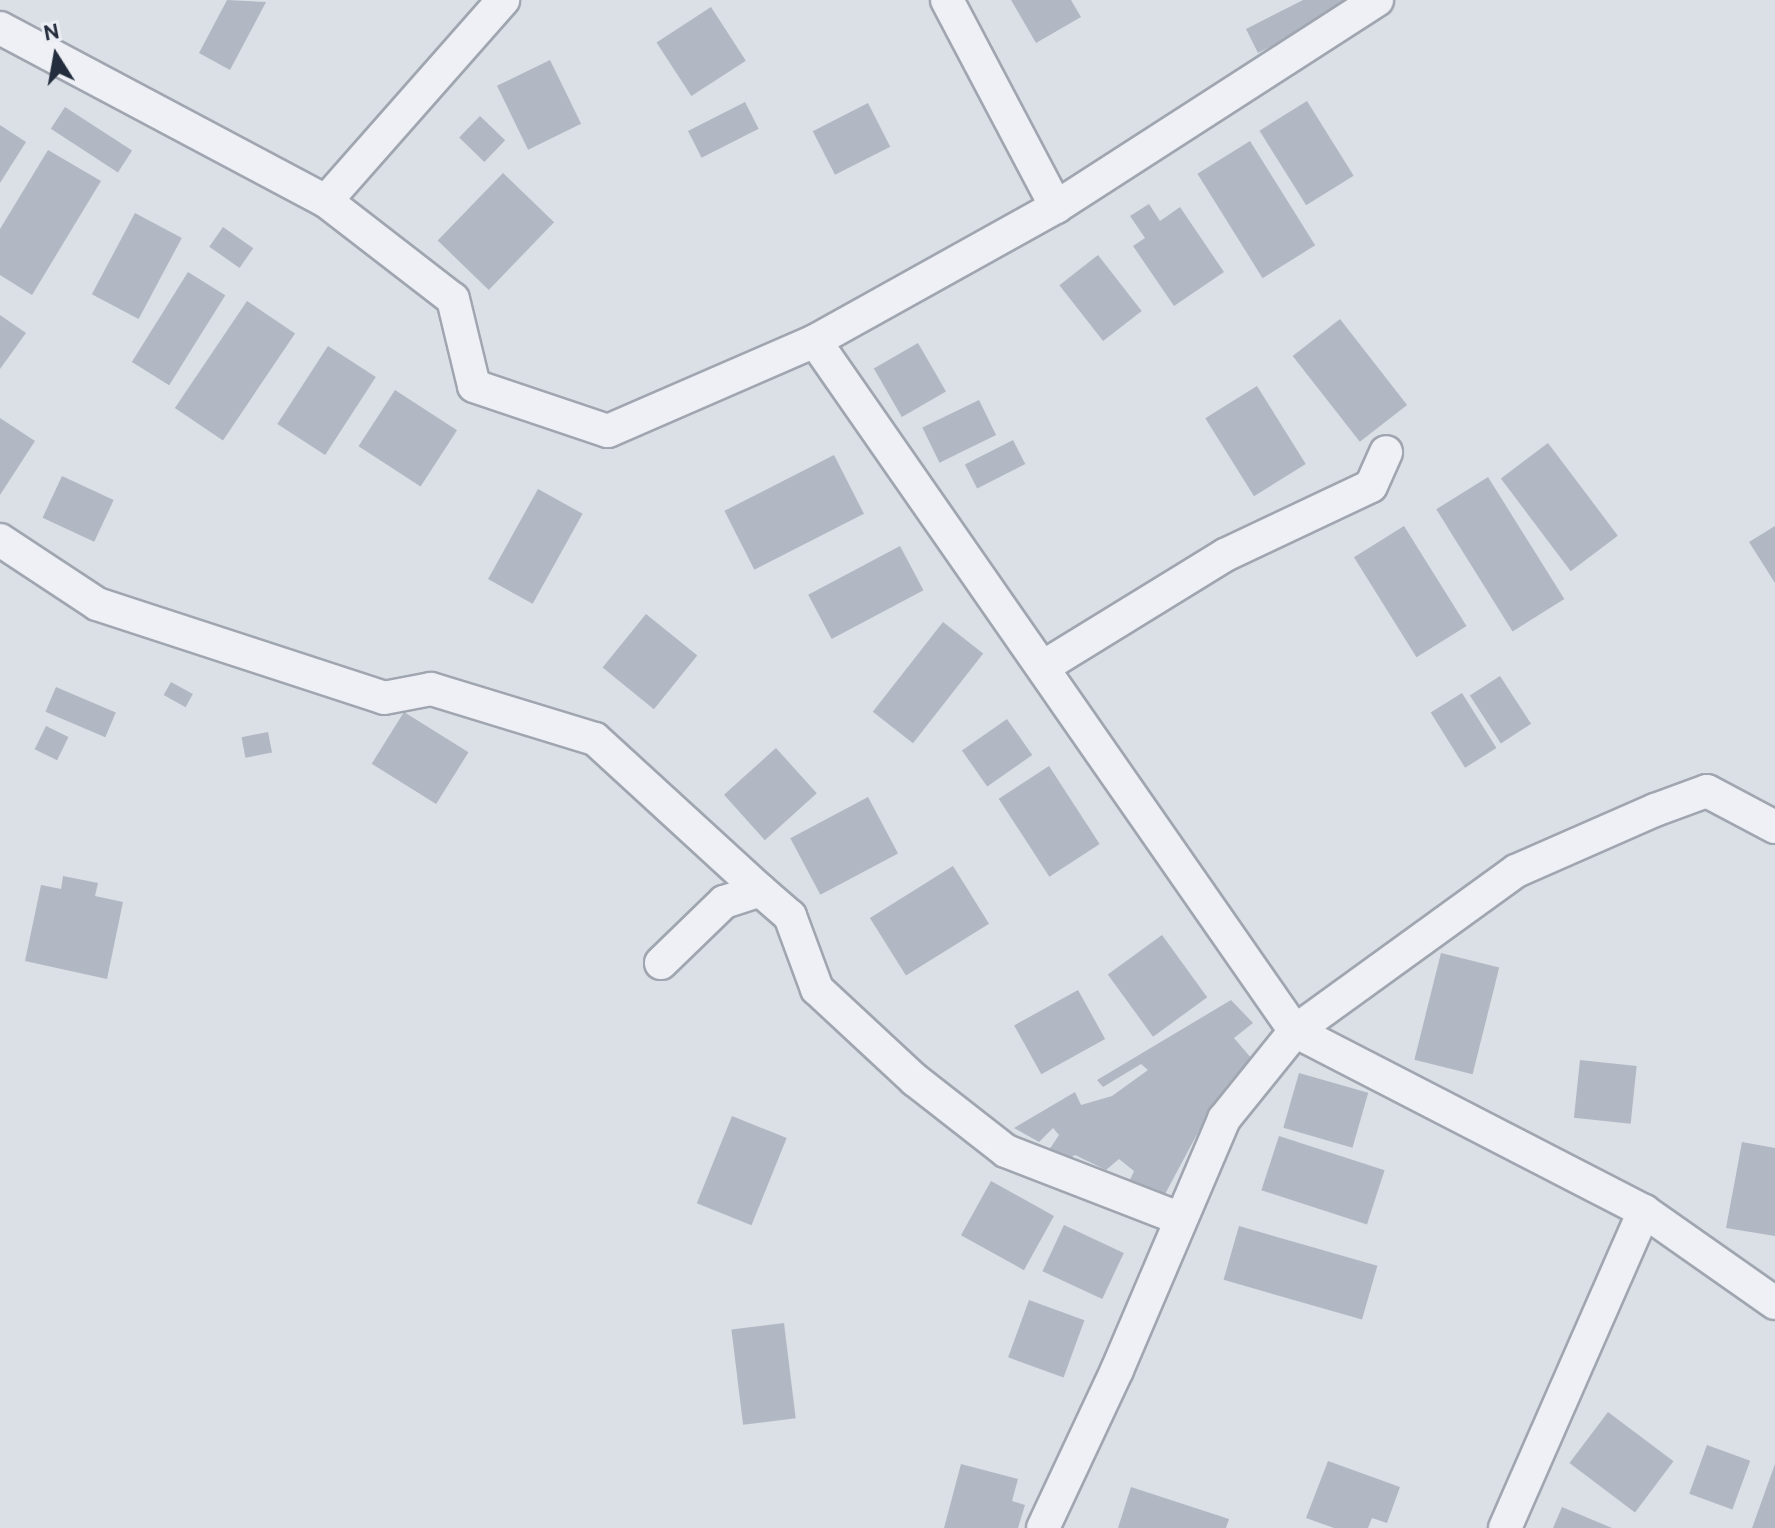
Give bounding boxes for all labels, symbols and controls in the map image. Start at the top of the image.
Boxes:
north arrow [16,16,96,96]
text: N [41,17,62,47]

